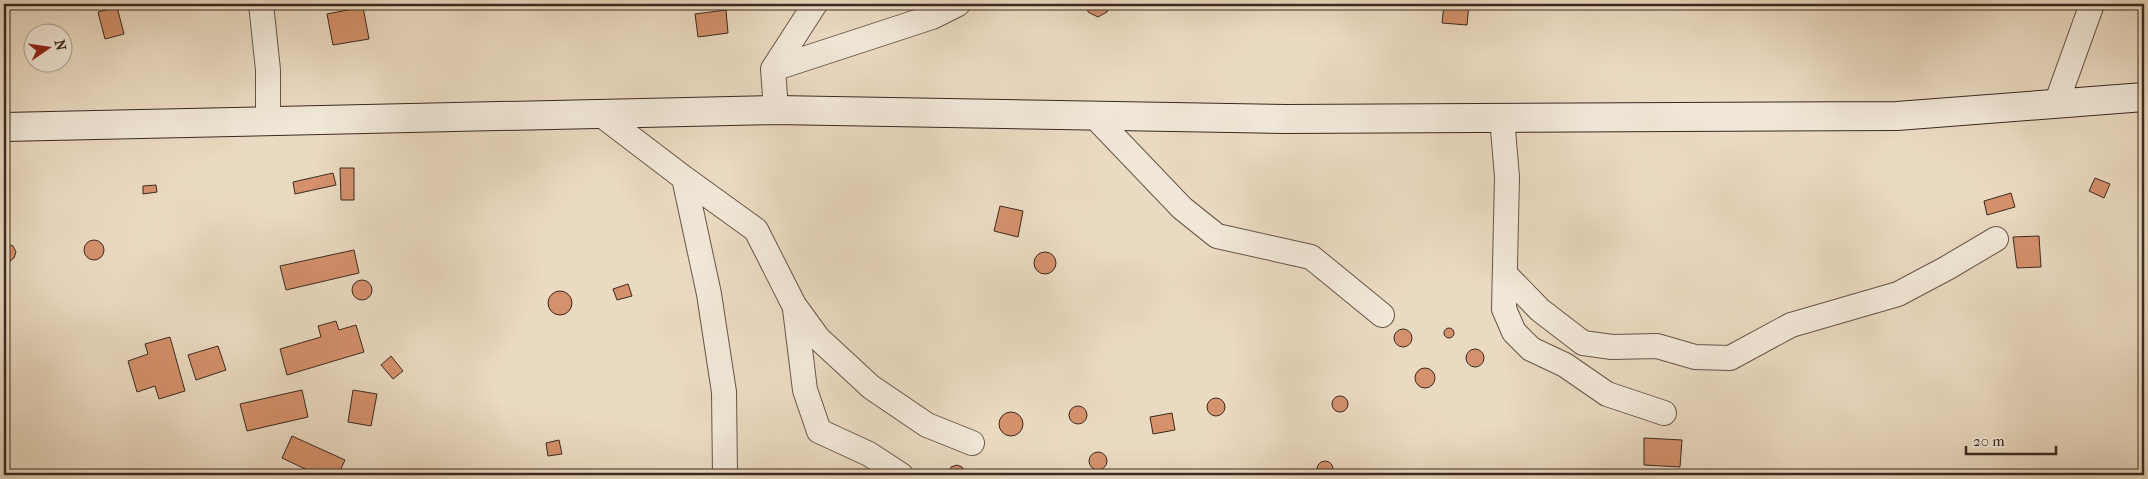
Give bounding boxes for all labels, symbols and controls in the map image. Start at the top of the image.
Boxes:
north arrow [22,22,72,72]
text: N [51,38,70,53]
scale bar [1966,424,2056,456]
text: 20 m [1973,432,2005,450]

